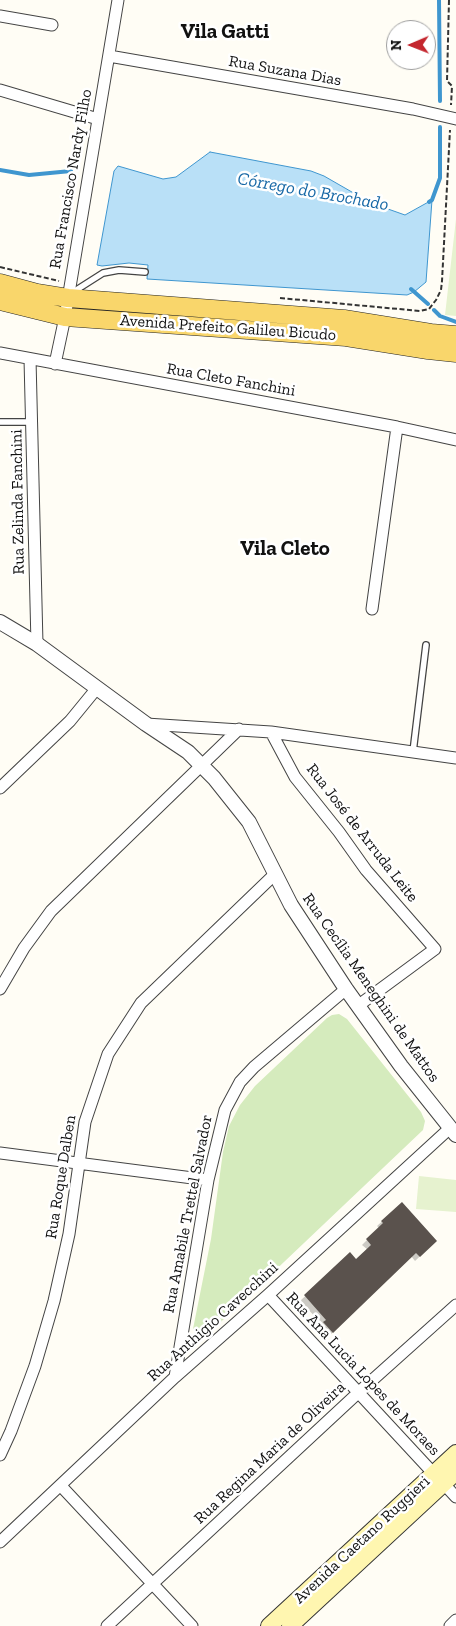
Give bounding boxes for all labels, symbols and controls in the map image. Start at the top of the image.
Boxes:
district label: Vila Gatti [181,19,269,45]
north arrow [386,20,436,70]
text: N [388,40,405,51]
street label: Rua Suzana Dias [227,52,343,90]
street label: Rua Francisco Nardy Filho [46,88,96,270]
water label: Córrego do Brochado [236,168,390,216]
street label: Avenida Prefeito Galileu Bicudo [119,311,337,345]
street label: Rua Cleto Fanchini [165,359,297,401]
street label: Rua Zelinda Fanchini [7,429,29,575]
district label: Vila Cleto [240,536,330,562]
street label: Rua José de Arruda Leite [302,760,422,906]
street label: Rua Cecília Meneghini de Mattos [298,890,444,1086]
street label: Rua Amabile Trettel Salvador [159,1113,217,1315]
street label: Rua Roque Dalben [42,1114,80,1240]
street label: Rua Anthigio Cavecchini [144,1258,282,1386]
street label: Rua Ana Lucia Lopes de Moraes [282,1288,444,1460]
street label: Rua Regina Maria de Oliveira [190,1378,350,1528]
street label: Avenida Caetano Ruggieri [290,1472,434,1608]

